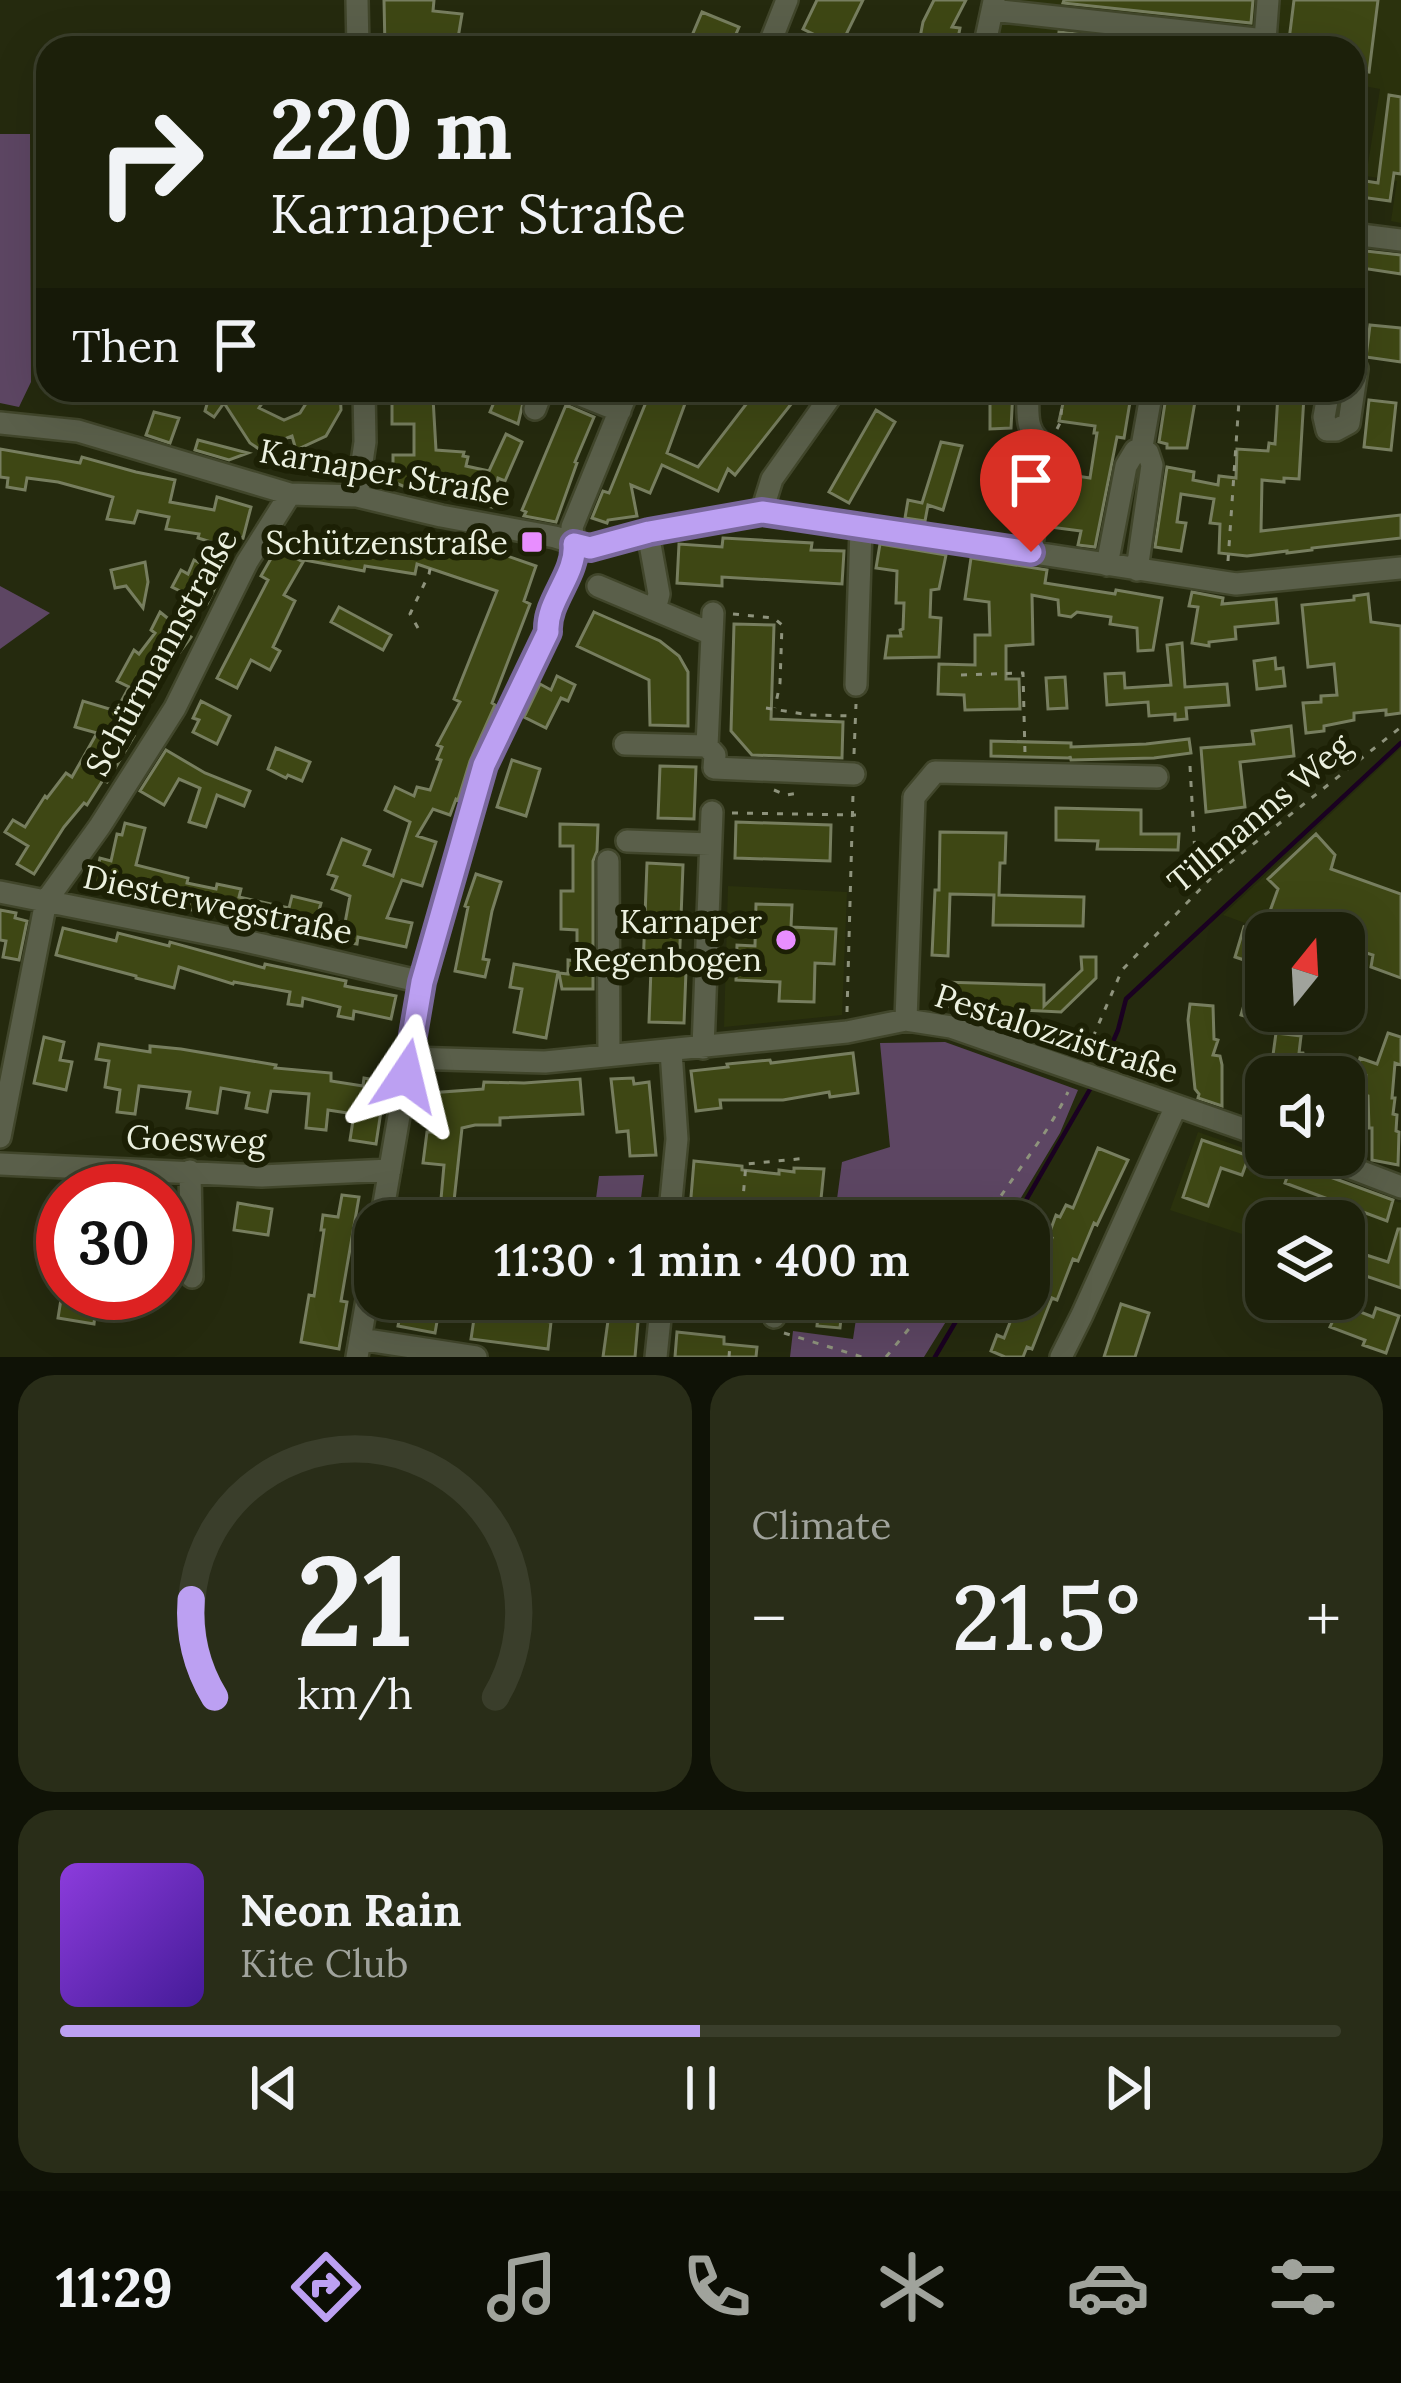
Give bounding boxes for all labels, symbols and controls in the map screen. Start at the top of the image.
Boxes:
text: 220 m [270,74,512,182]
icon: right [72,84,228,240]
text: Karnaper Straße [270,179,686,248]
icon: arrive [203,312,269,378]
text: Then [72,317,179,374]
street label: Karnaper Straße [256,429,514,515]
pin [980,429,1082,552]
icon: arrive [998,447,1064,513]
street label: Schürmannstraße [76,521,246,783]
place label: Schützenstraße [265,521,508,563]
marker: Schützenstraße [519,529,545,555]
street label: Tillmanns Weg [1159,724,1360,902]
street label: Diesterwegstraße [80,855,356,953]
place label: Karnaper Regenbogen [573,900,763,980]
north arrow [1245,912,1365,1032]
map controls [1245,912,1365,1320]
marker: Karnaper Regenbogen [773,927,799,953]
street label: Pestalozzistraße [930,974,1184,1092]
position arrow [343,1013,469,1139]
button: sound [1245,1056,1365,1176]
street label: Goesweg [125,1116,267,1162]
speed limit sign: 30 [36,1164,192,1320]
button: layers [1245,1200,1365,1320]
text: 11:30 · 1 min · 400 m [494,1231,910,1288]
text: Climate [752,1500,891,1550]
text: 21 [296,1520,413,1680]
text: 21.5° [952,1559,1141,1675]
text: − [752,1576,786,1660]
text: + [1306,1576,1341,1660]
text: km/h [297,1665,413,1720]
text: Neon Rain [240,1881,462,1938]
text: Kite Club [240,1938,409,1988]
icon: previous [241,2055,307,2121]
icon: pause [668,2055,734,2121]
icon: next [1095,2055,1161,2121]
icon: directions [284,2245,368,2329]
icon: music [480,2245,564,2329]
icon: phone [675,2245,759,2329]
icon: climate [870,2245,954,2329]
icon: car [1066,2245,1150,2329]
icon: filters [1261,2245,1345,2329]
text: 11:29 [56,2253,173,2322]

